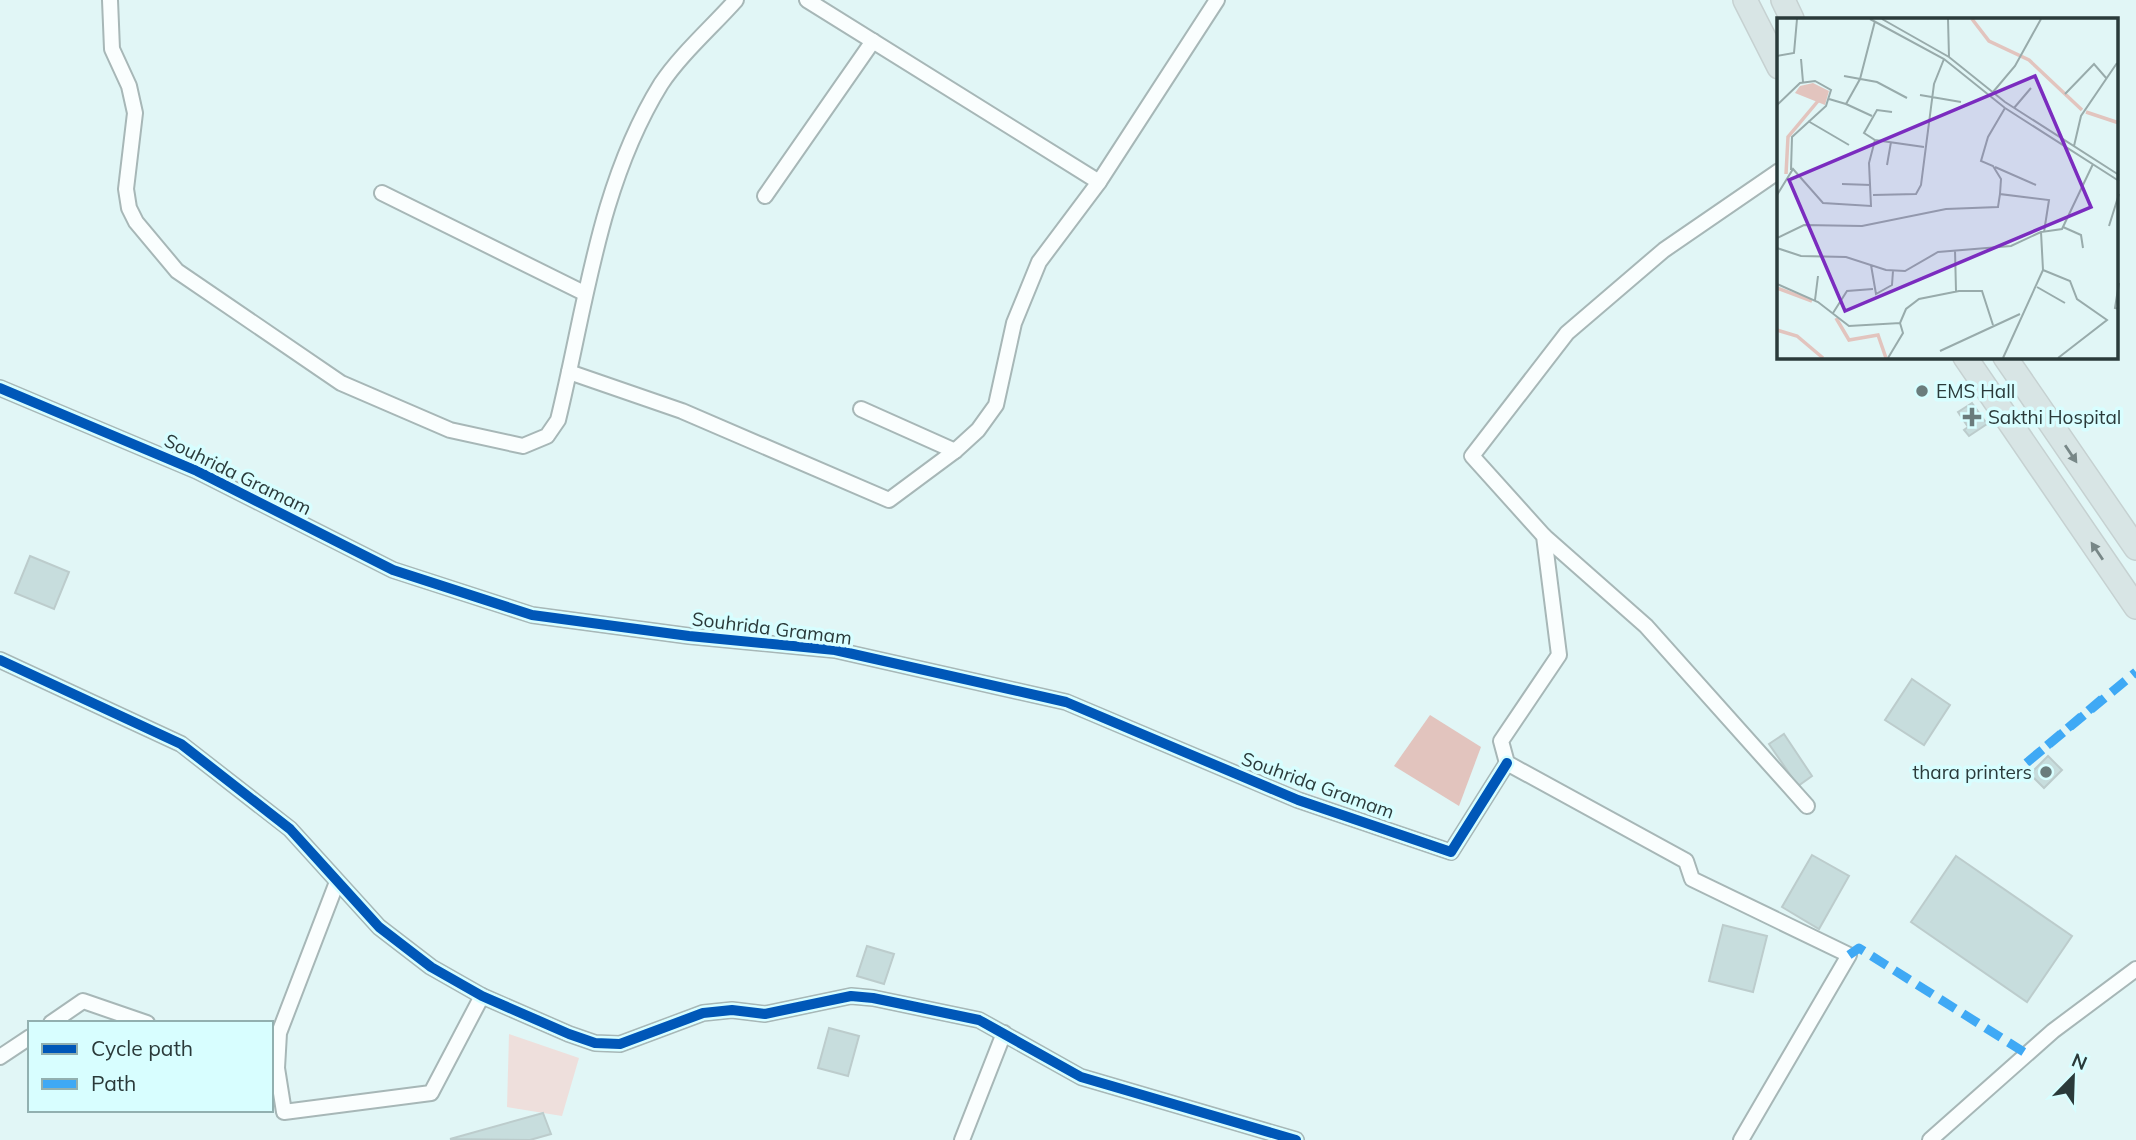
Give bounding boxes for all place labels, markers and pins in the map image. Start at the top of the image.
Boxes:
place label: EMS Hall [1936,379,2015,403]
marker: EMS Hall [1914,383,1930,399]
place label: Sakthi Hospital [1988,405,2121,429]
marker: Sakthi Hospital [1962,407,1982,427]
place label: thara printers [1913,760,2032,784]
marker: thara printers [2038,764,2054,780]

